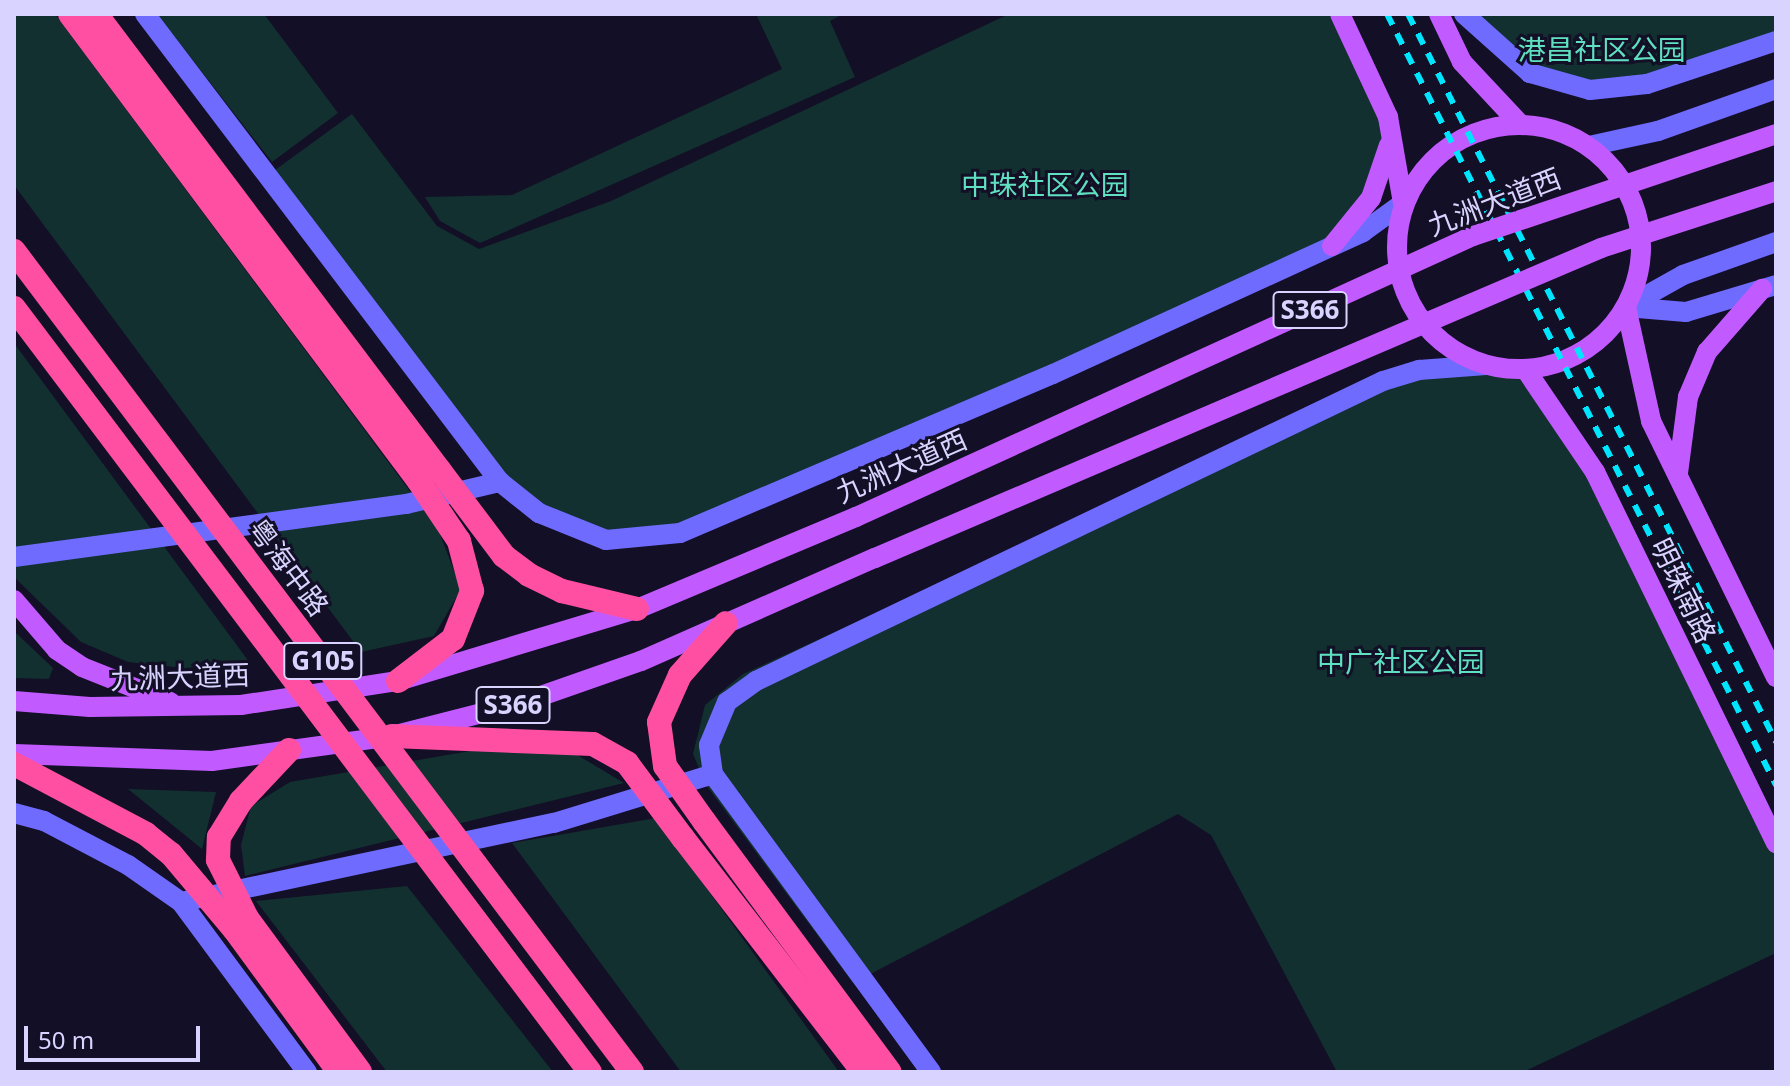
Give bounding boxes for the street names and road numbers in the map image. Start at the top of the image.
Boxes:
street label: 九洲大道西 [1423,160,1565,242]
road number: S366 [1272,288,1348,332]
street label: 九洲大道西 [830,421,972,509]
street label: 粤海中路 [242,512,336,622]
street label: 明珠南路 [1644,532,1724,648]
road number: G105 [283,639,363,683]
street label: 九洲大道西 [109,657,251,695]
road number: S366 [475,683,551,727]

